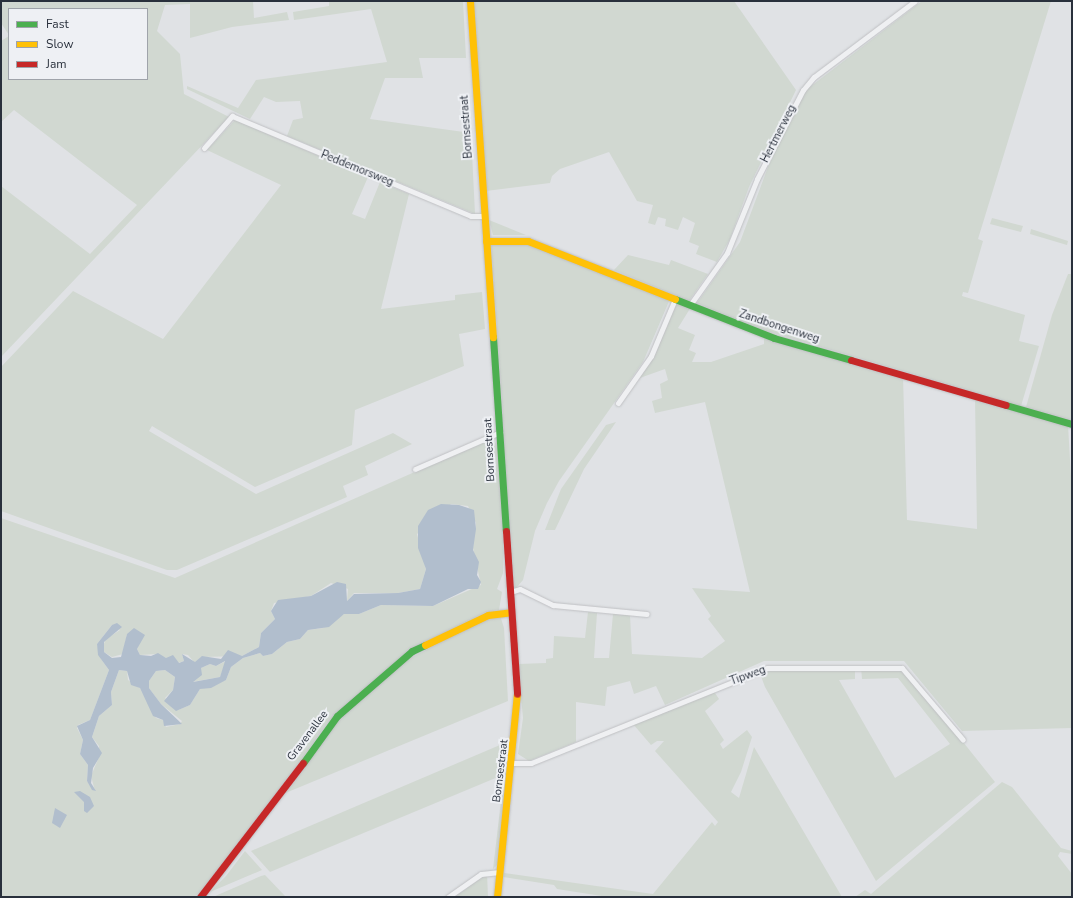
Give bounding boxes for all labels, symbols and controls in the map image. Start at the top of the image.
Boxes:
legend [8,8,148,80]
text: Fast [46,16,69,32]
text: Slow [46,36,74,52]
text: Jam [46,56,67,72]
street label: Bornsestraat [458,95,476,159]
street label: Hertmerweg [759,103,799,165]
street label: Peddemorsweg [319,148,395,190]
street label: Zandbongenweg [737,308,821,346]
street label: Bornsestraat [482,418,498,482]
street label: Tipweg [728,663,768,689]
street label: Gravenallee [285,708,331,764]
street label: Bornsestraat [491,739,511,803]

